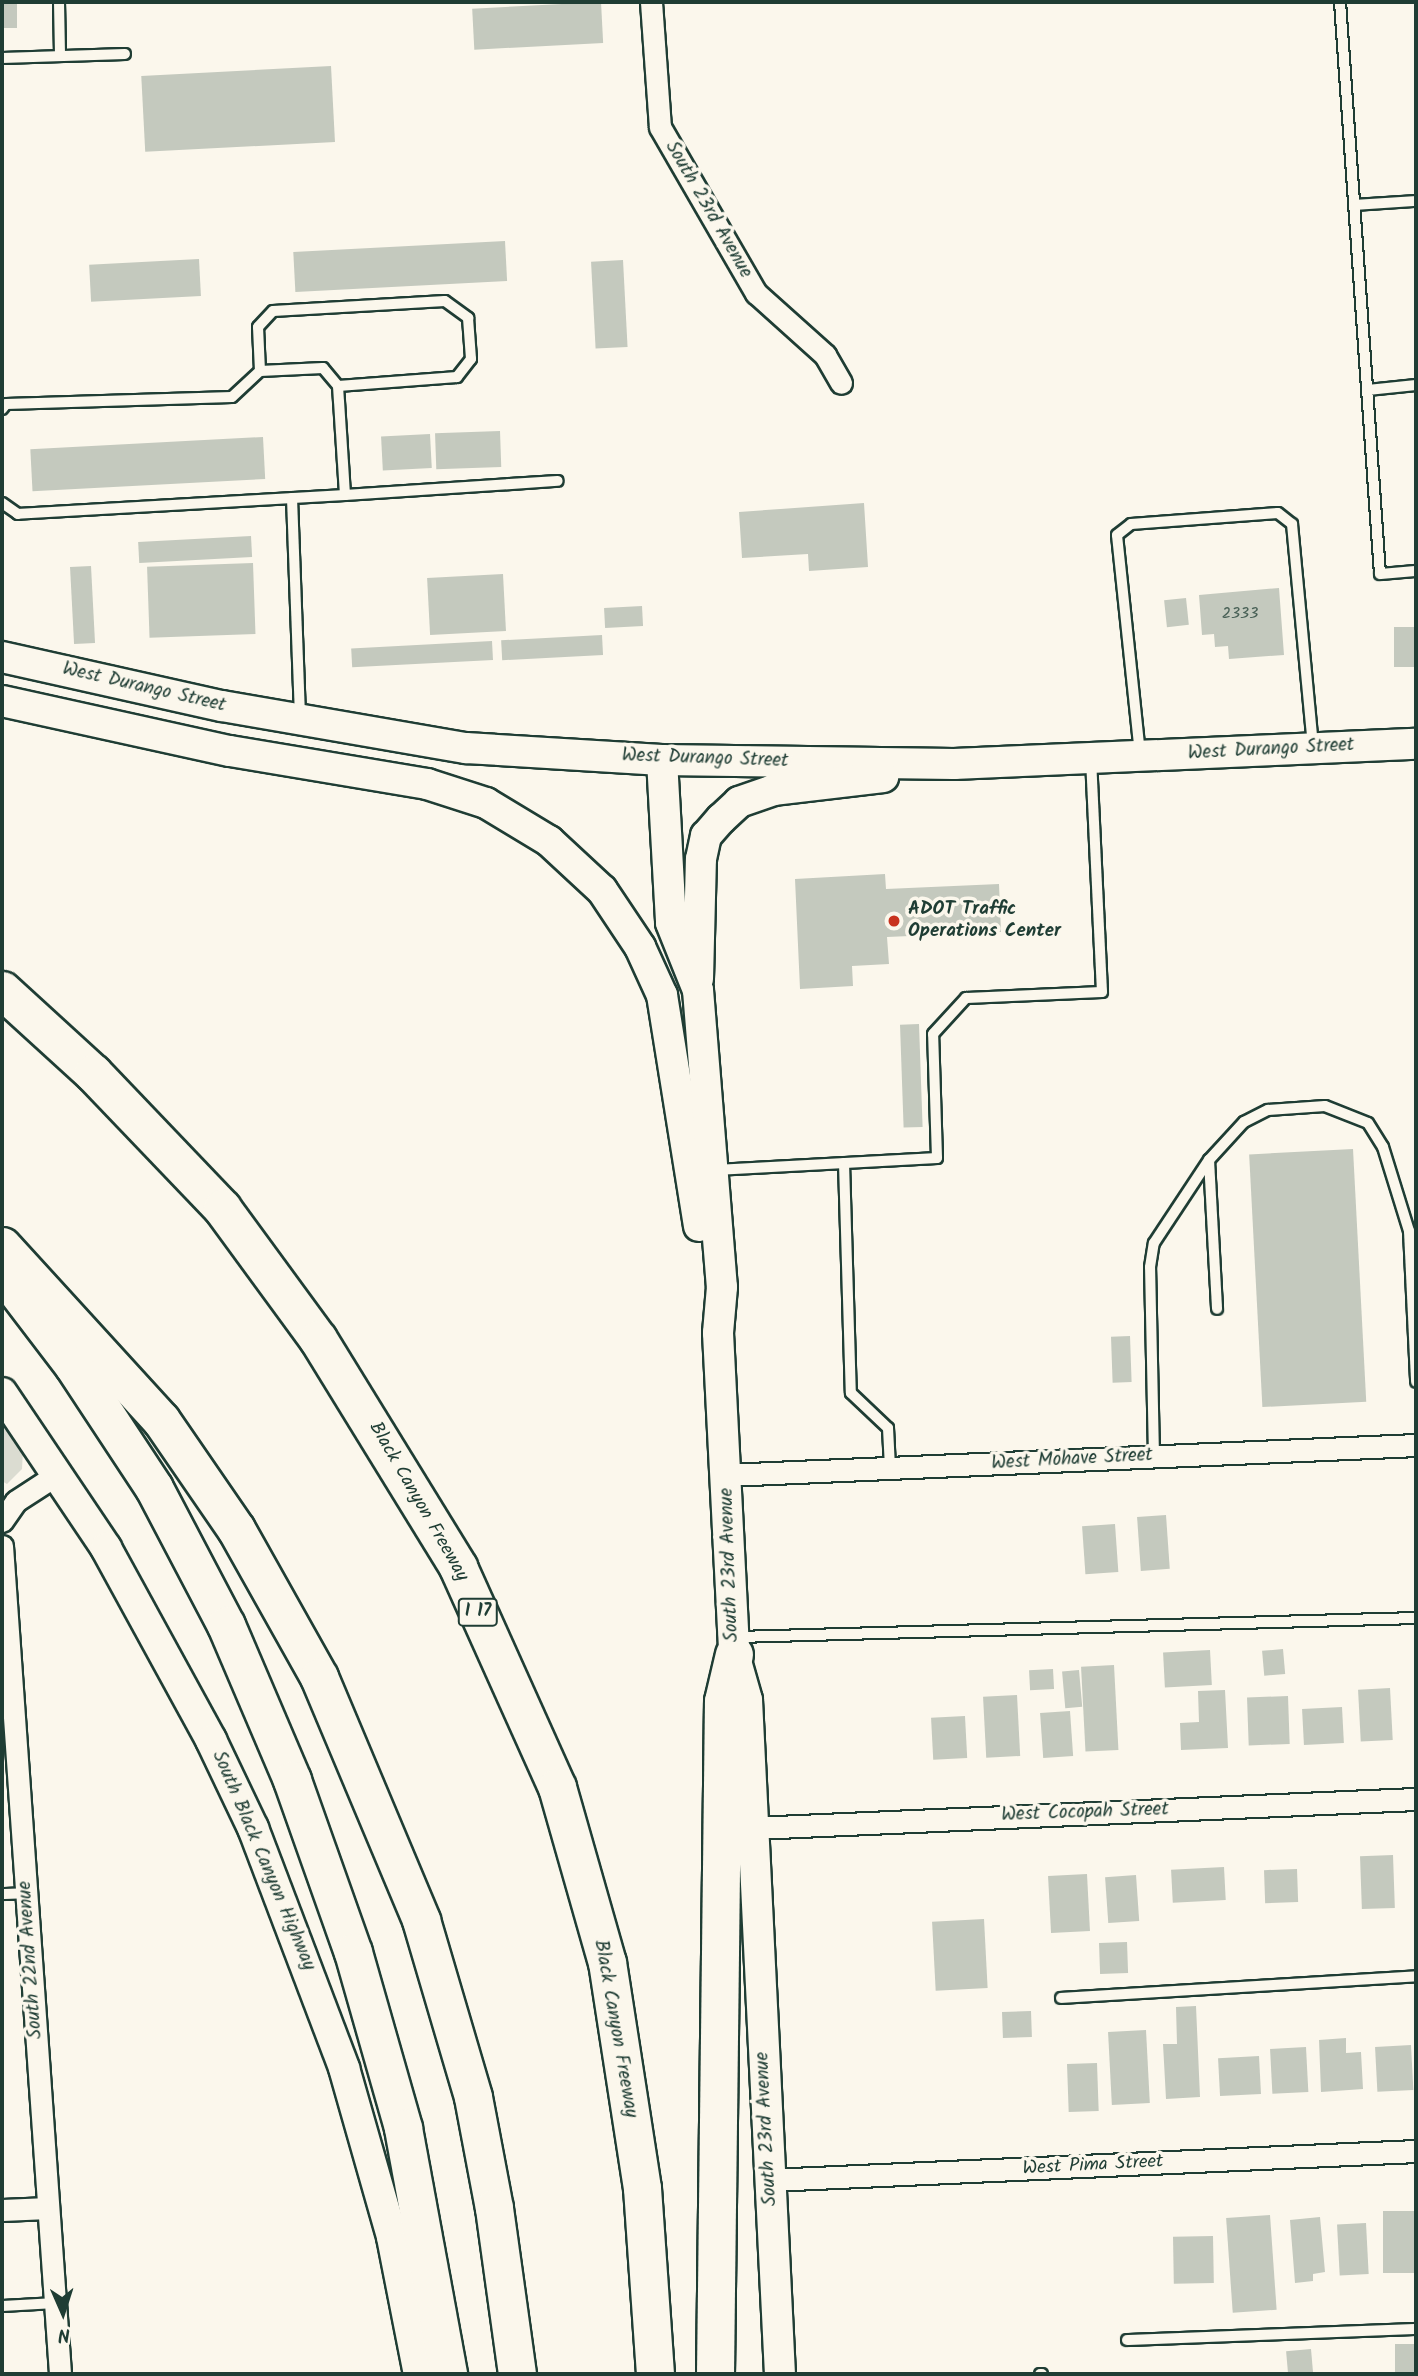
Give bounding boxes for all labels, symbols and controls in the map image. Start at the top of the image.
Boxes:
street label: South 23rd Avenue [660,138,756,282]
house number: 2333 [1222,604,1258,624]
street label: West Durango Street [60,658,228,718]
street label: West Durango Street [1187,734,1355,766]
street label: West Durango Street [621,745,789,773]
place label: ADOT Traffic Operations Center [908,899,1061,943]
marker: ADOT Traffic Operations Center [886,913,902,929]
street label: Black Canyon Freeway [363,1418,473,1586]
street label: West Mohave Street [991,1444,1153,1476]
street label: South 23rd Avenue [716,1488,744,1642]
road number: I 17 [457,1597,499,1626]
street label: South Black Canyon Highway [206,1748,320,1974]
street label: West Cocopah Street [1001,1799,1169,1827]
street label: South 22nd Avenue [14,1880,48,2040]
street label: Black Canyon Freeway [588,1938,642,2120]
street label: South 23rd Avenue [752,2051,782,2207]
street label: West Pima Street [1022,2151,1164,2181]
north arrow [28,2278,98,2348]
text: N [57,2319,71,2349]

